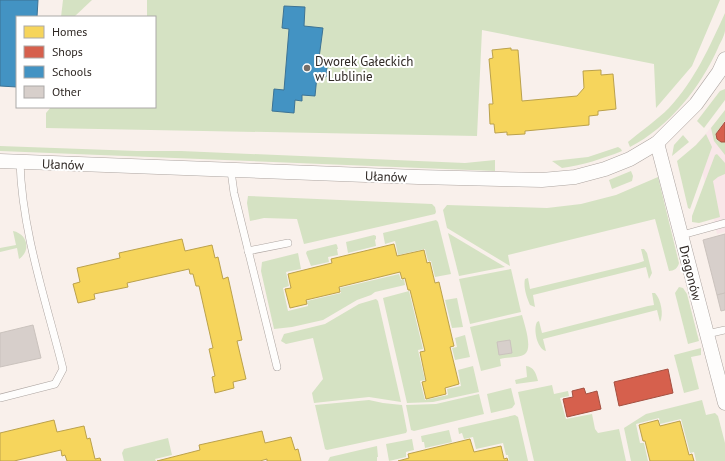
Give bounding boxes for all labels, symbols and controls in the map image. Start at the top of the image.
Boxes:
legend [16,16,156,108]
text: Homes [52,24,87,39]
text: Shops [52,44,83,59]
place label: Dworek Gałeckich w Lublinie [315,53,413,85]
marker: Dworek Gałeckich w Lublinie [302,63,312,73]
text: Schools [52,64,92,79]
text: Other [52,84,81,99]
street label: Ułanów [42,155,85,174]
street label: Ułanów [365,167,408,186]
street label: Dragonów [675,244,706,303]

